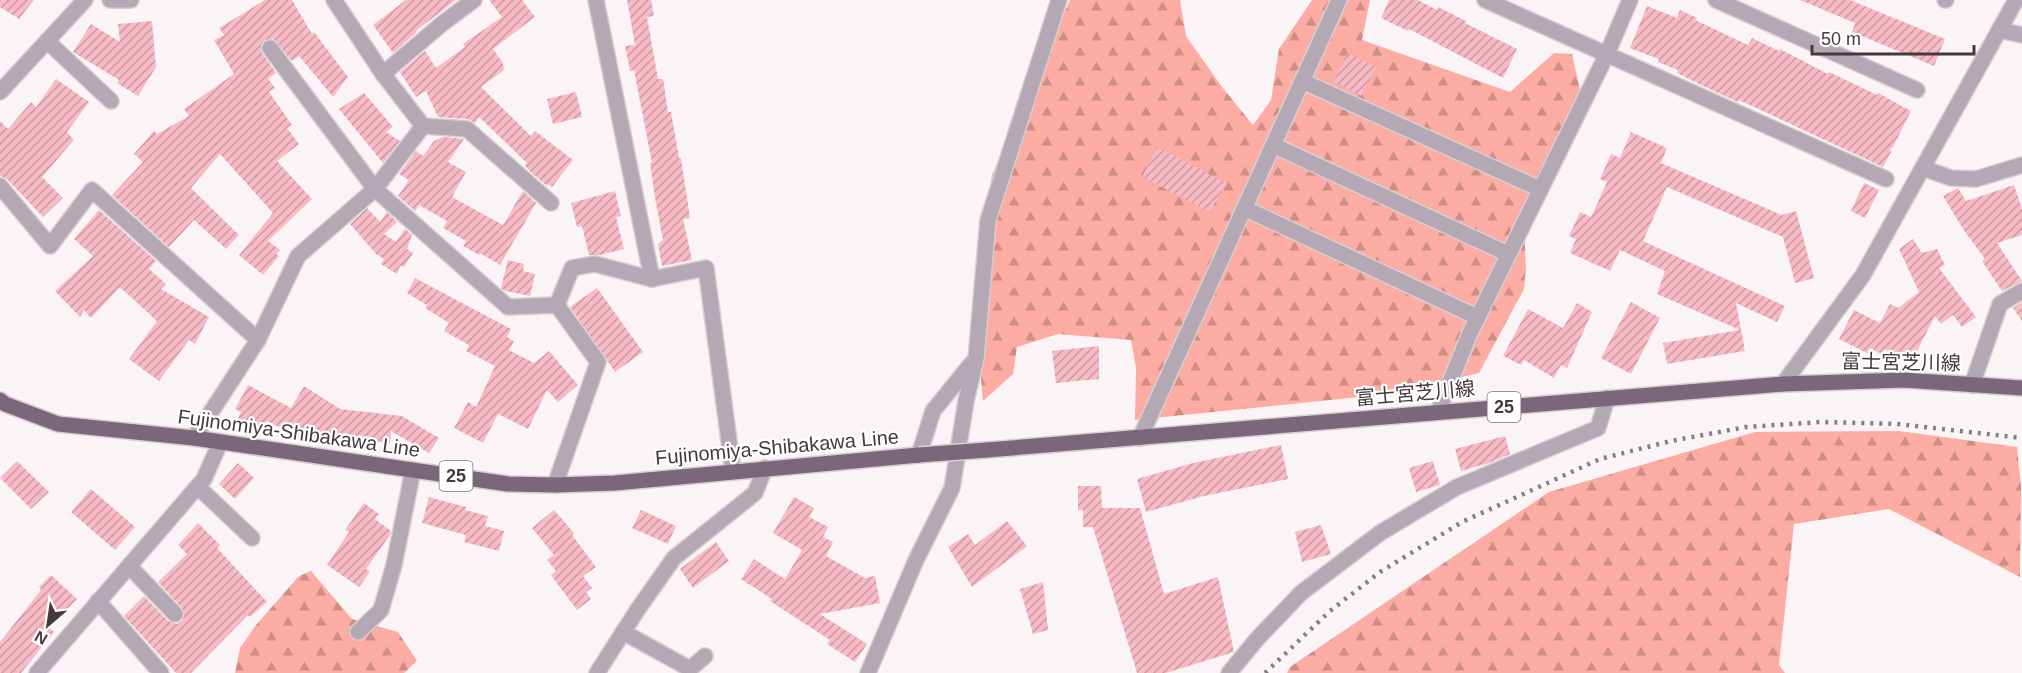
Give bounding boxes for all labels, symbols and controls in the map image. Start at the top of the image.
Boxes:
scale bar [1812,18,1974,56]
text: 50 m [1821,29,1861,49]
street label: 富士宮芝川線 [1841,350,1961,374]
street label: 富士宮芝川線 [1354,377,1476,409]
road number: 25 [1488,392,1520,422]
street label: Fujinomiya-Shibakawa Line [176,405,422,461]
street label: Fujinomiya-Shibakawa Line [654,425,900,469]
road number: 25 [440,461,472,491]
north arrow [18,595,78,655]
text: N [32,627,50,648]

